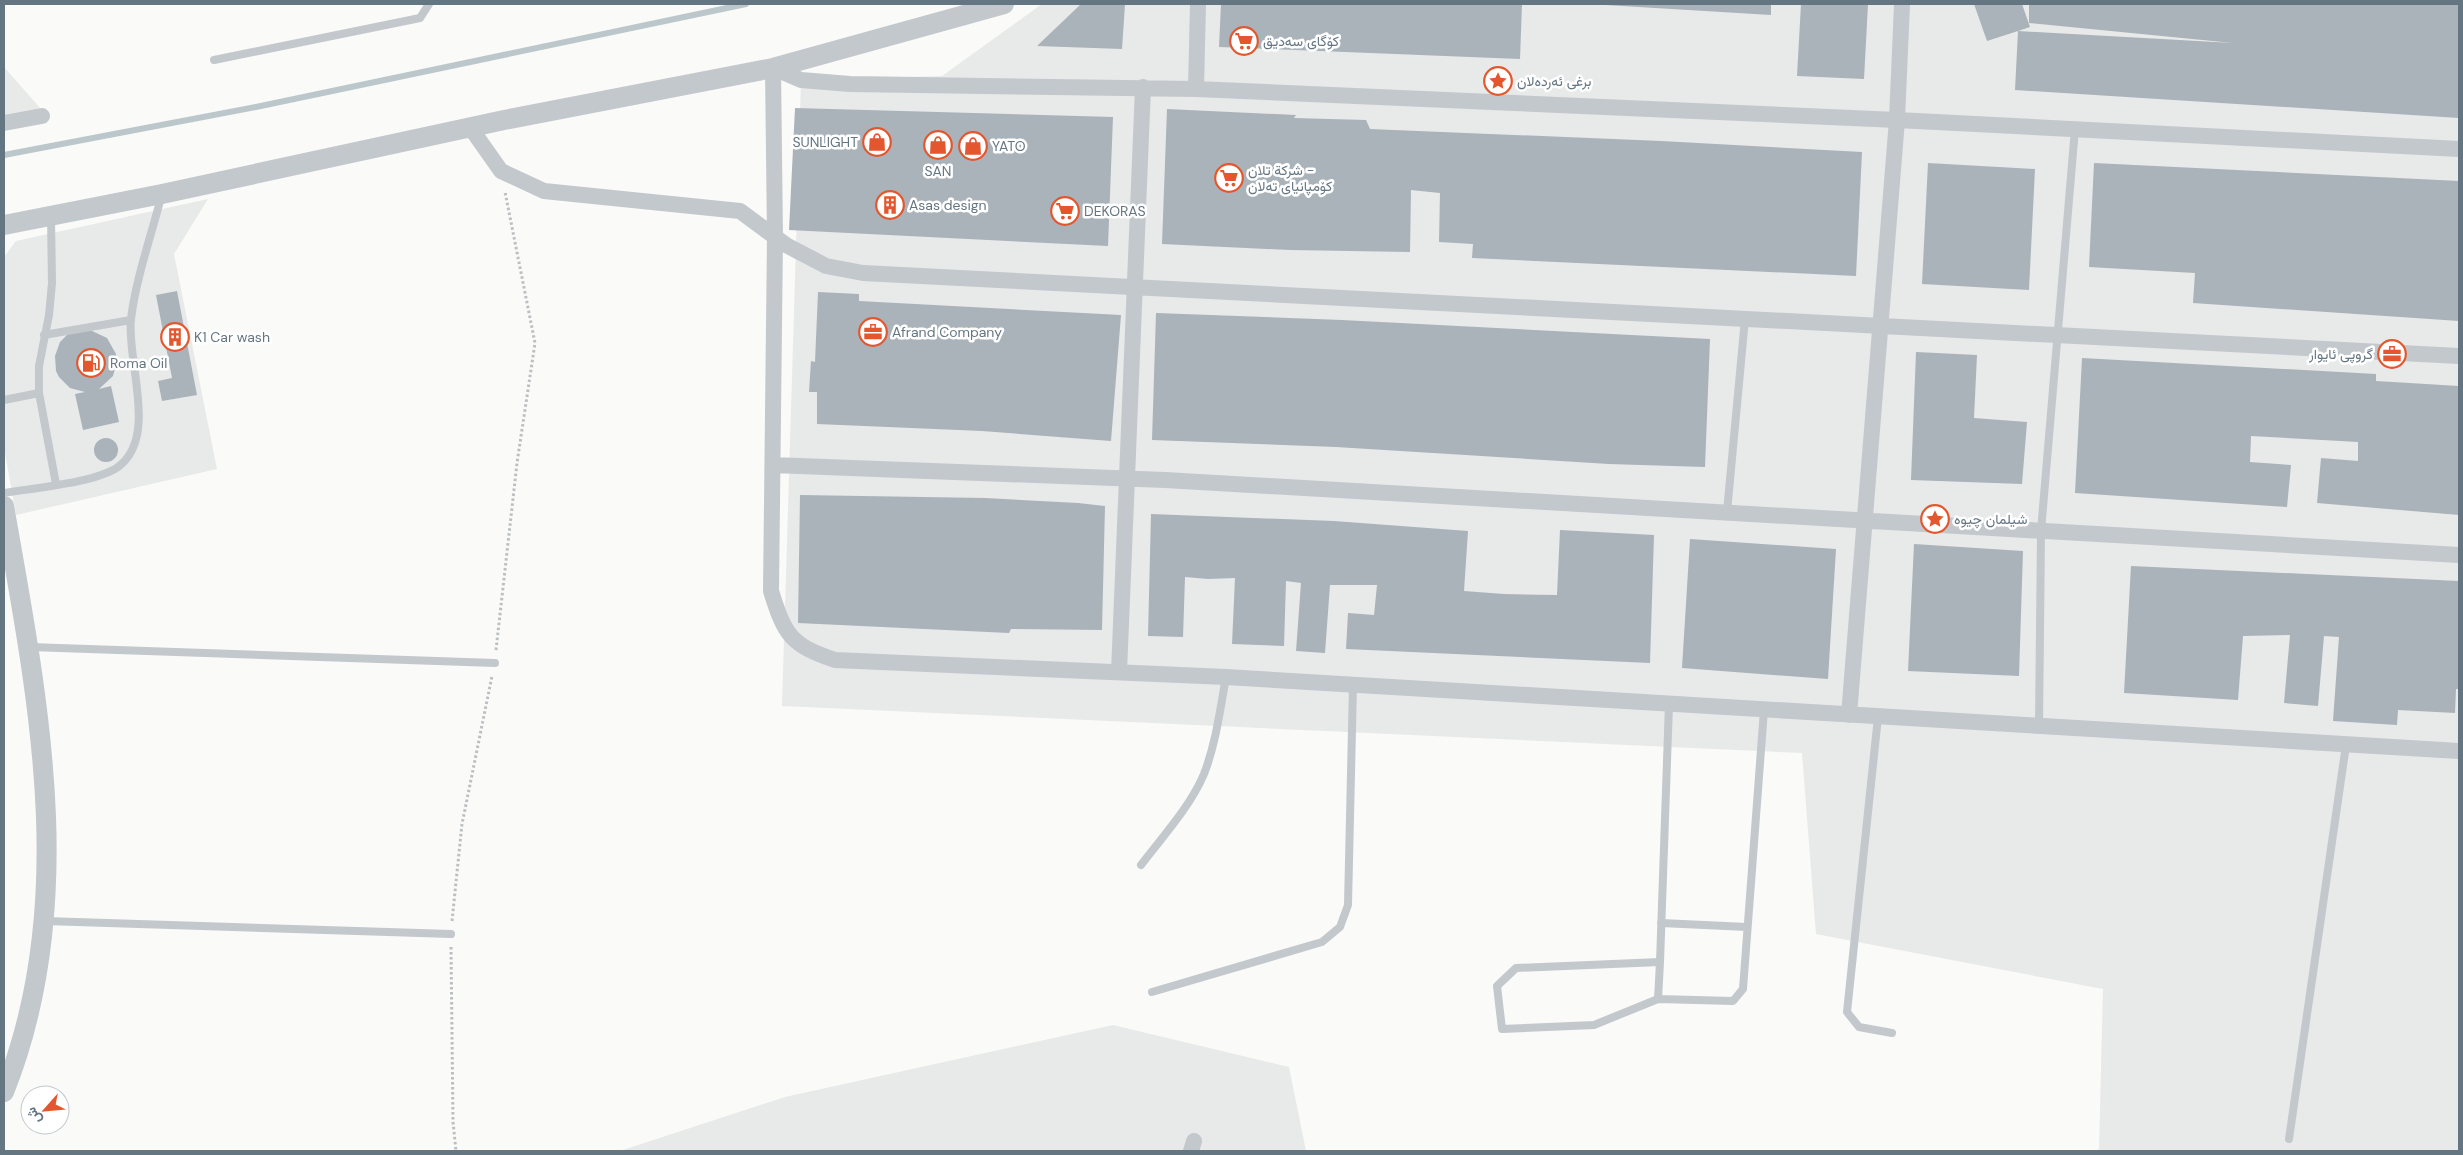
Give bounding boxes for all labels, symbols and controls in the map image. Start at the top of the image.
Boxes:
supermarket icon: کۆگای سەدیق [1229,26,1259,56]
place label: کۆگای سەدیق [1263,32,1339,50]
place icon: برغی ئەردەلان [1483,66,1513,96]
place label: برغی ئەردەلان [1517,72,1591,90]
shop icon: SUNLIGHT [862,127,892,157]
shop icon: SAN [923,130,953,160]
shop icon: YATO [958,131,988,161]
place label: SUNLIGHT [792,133,858,151]
place label: YATO [992,137,1026,155]
place label: شركة تلان - کۆمپانیای تەلان [1248,161,1332,196]
place label: SAN [924,162,952,180]
supermarket icon: شركة تلان - کۆمپانیای تەلان [1214,163,1244,193]
building icon: Asas design [875,190,905,220]
place label: Asas design [909,196,987,214]
supermarket icon: DEKORAS [1050,196,1080,226]
place label: DEKORAS [1084,202,1146,220]
office icon: Afrand Company [858,317,888,347]
building icon: K1 Car wash [160,322,190,352]
place label: Afrand Company [892,323,1002,341]
place label: K1 Car wash [194,328,270,346]
office icon: گروپى ئايوار [2377,339,2407,369]
place label: گروپى ئايوار [2308,345,2373,364]
fuel station icon: Roma Oil [76,348,106,378]
place label: Roma Oil [110,354,167,372]
place icon: شيلمان چیوه [1920,504,1950,534]
place label: شيلمان چیوه [1954,510,2027,529]
north arrow [20,1085,70,1135]
text: ش [21,1104,45,1127]

